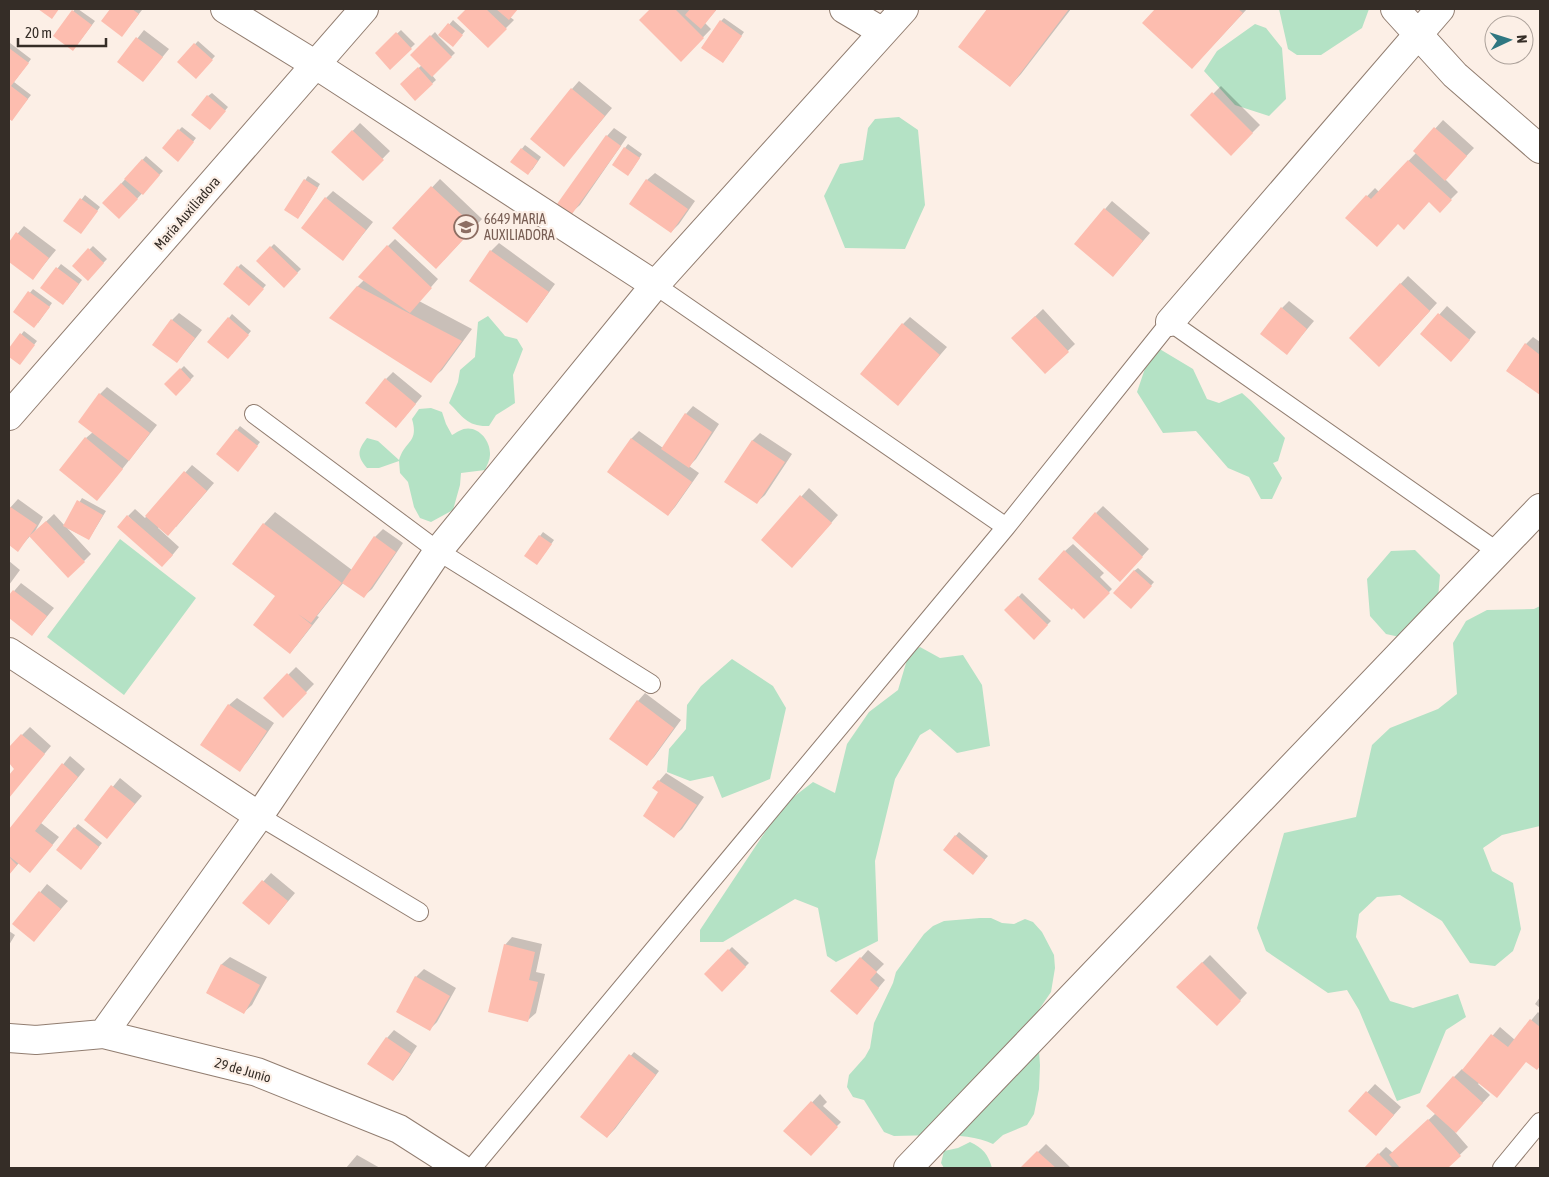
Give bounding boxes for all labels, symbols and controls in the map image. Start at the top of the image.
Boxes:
scale bar [18,15,105,47]
north arrow [1484,15,1534,65]
text: 20 m [25,24,52,41]
text: N [1514,34,1530,44]
street label: María Auxiliadora [151,173,223,253]
place label: 6649 MARIA AUXILIADORA [484,211,555,243]
school or university icon: 6649 MARIA AUXILIADORA [453,214,479,240]
street label: 29 de Junio [213,1054,273,1086]

